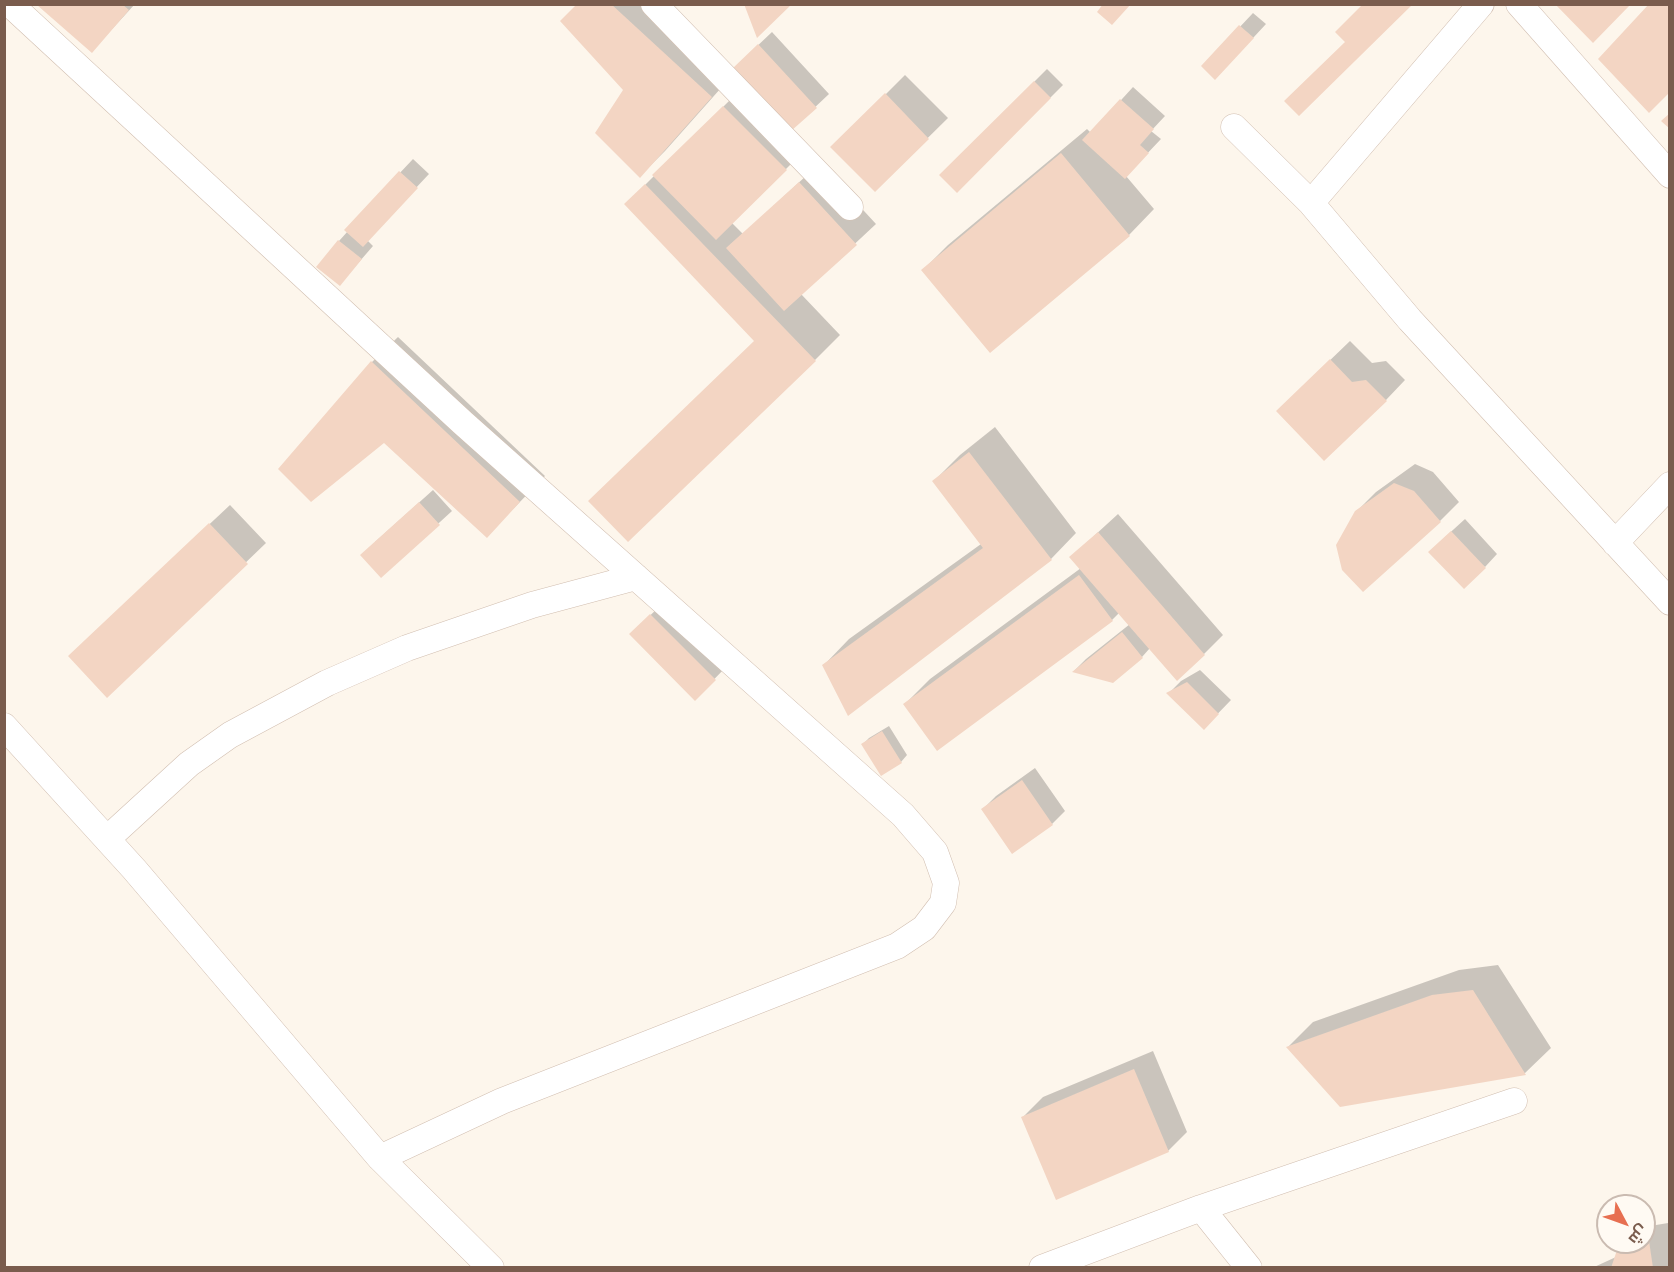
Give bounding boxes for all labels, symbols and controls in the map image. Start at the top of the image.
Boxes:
north arrow [1596,1194,1656,1254]
text: ش [1625,1221,1652,1249]

